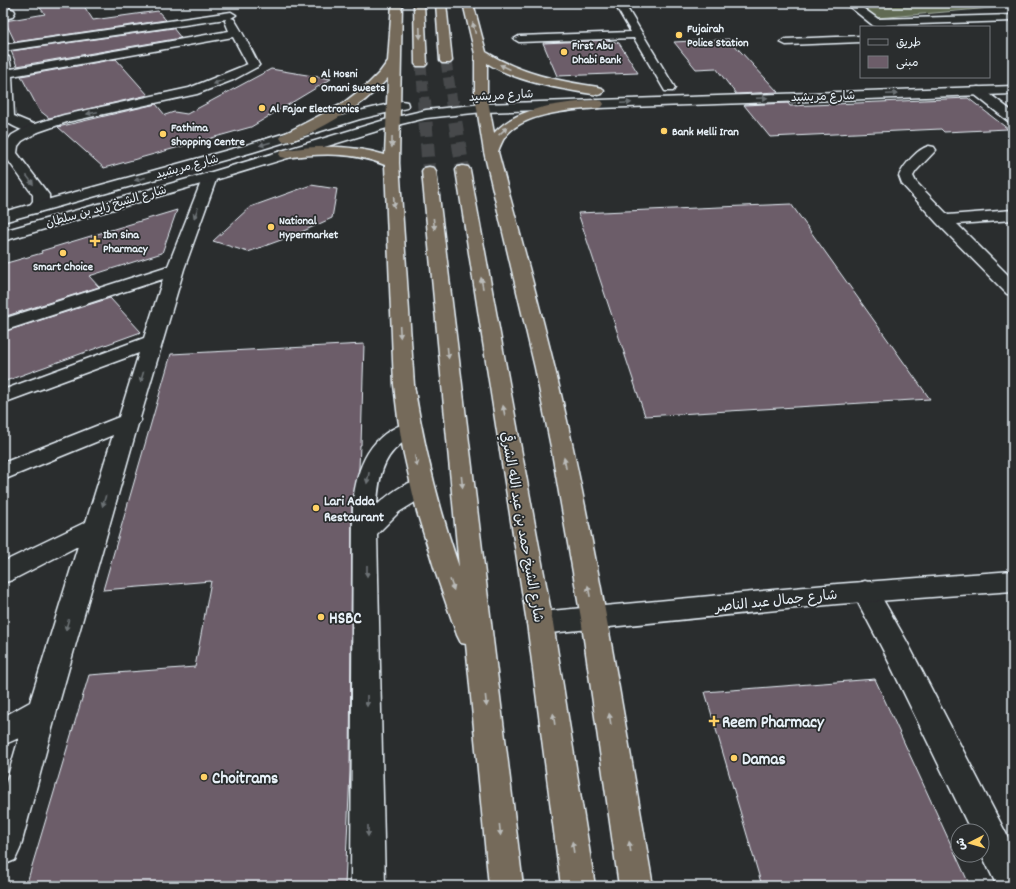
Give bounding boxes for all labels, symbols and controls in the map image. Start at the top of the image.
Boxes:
place label: Fujairah Police Station [687,21,749,52]
one-way arrow [471,22,477,35]
legend [860,26,990,78]
one-way arrow [417,27,423,40]
marker: Fujairah Police Station [674,30,684,40]
text: طريق [896,35,921,52]
place label: First Abu Dhabi Bank [572,38,621,69]
marker: First Abu Dhabi Bank [559,47,569,57]
text: مبنى [896,55,919,72]
one-way arrow [498,64,510,70]
place label: Al Hosni Omani Sweets [321,66,385,97]
marker: Al Hosni Omani Sweets [308,75,318,85]
one-way arrow [211,79,223,85]
street label: شارع مريشيد [468,86,534,107]
street label: شارع مريشيد [790,88,856,107]
one-way arrow [886,90,898,97]
one-way arrow [756,95,769,101]
one-way arrow [619,99,632,106]
place label: Al Fajar Electronics [270,101,359,118]
marker: Al Fajar Electronics [257,103,267,113]
one-way arrow [86,111,98,117]
place label: Fathima Shopping Centre [171,120,246,151]
place label: Bank Melli Iran [672,124,739,141]
marker: Bank Melli Iran [659,126,669,136]
one-way arrow [498,127,508,136]
marker: Fathima Shopping Centre [158,129,168,139]
one-way arrow [389,136,395,149]
one-way arrow [259,141,271,147]
street label: شارع مريشيد [154,151,221,184]
one-way arrow [26,174,34,185]
one-way arrow [134,176,146,182]
street label: شارع الشيخ زايد بن سلطان [44,182,169,233]
one-way arrow [390,196,397,208]
one-way arrow [193,208,199,220]
place label: National Hypermarket [279,213,339,244]
one-way arrow [431,218,438,230]
marker: National Hypermarket [266,222,276,232]
place label: Ibn Sina Pharmacy [103,227,149,258]
marker: Ibn Sina Pharmacy [90,236,100,246]
marker: Smart Choice [58,248,68,258]
place label: Smart Choice [33,259,94,276]
one-way arrow [479,277,485,289]
one-way arrow [397,326,404,338]
one-way arrow [445,347,451,359]
one-way arrow [139,371,145,383]
one-way arrow [501,405,507,417]
street label: شارع الشيخ حمد بن عبد الله الشرقي [494,430,548,624]
one-way arrow [413,454,419,467]
one-way arrow [561,457,567,469]
one-way arrow [365,472,371,484]
one-way arrow [459,476,465,489]
place label: Lari Adda Restaurant [324,492,385,528]
one-way arrow [101,495,107,507]
marker: Lari Adda Restaurant [311,503,321,513]
one-way arrow [364,565,370,578]
one-way arrow [449,580,455,592]
one-way arrow [585,585,591,597]
street label: شارع جمال عبد الناصر [713,586,838,618]
place label: HSBC [329,608,362,632]
marker: HSBC [316,612,326,622]
one-way arrow [64,620,70,632]
one-way arrow [364,695,370,708]
one-way arrow [483,695,489,707]
place label: Reem Pharmacy [722,712,825,736]
one-way arrow [551,713,557,725]
one-way arrow [607,713,613,725]
marker: Reem Pharmacy [709,716,719,726]
place label: Damas [742,749,786,773]
marker: Damas [729,753,739,763]
place label: Choitrams [212,768,278,792]
marker: Choitrams [199,772,209,782]
north arrow [950,823,990,863]
one-way arrow [497,824,503,836]
one-way arrow [365,825,371,838]
text: ش [953,837,971,851]
one-way arrow [569,841,575,853]
one-way arrow [627,841,633,854]

